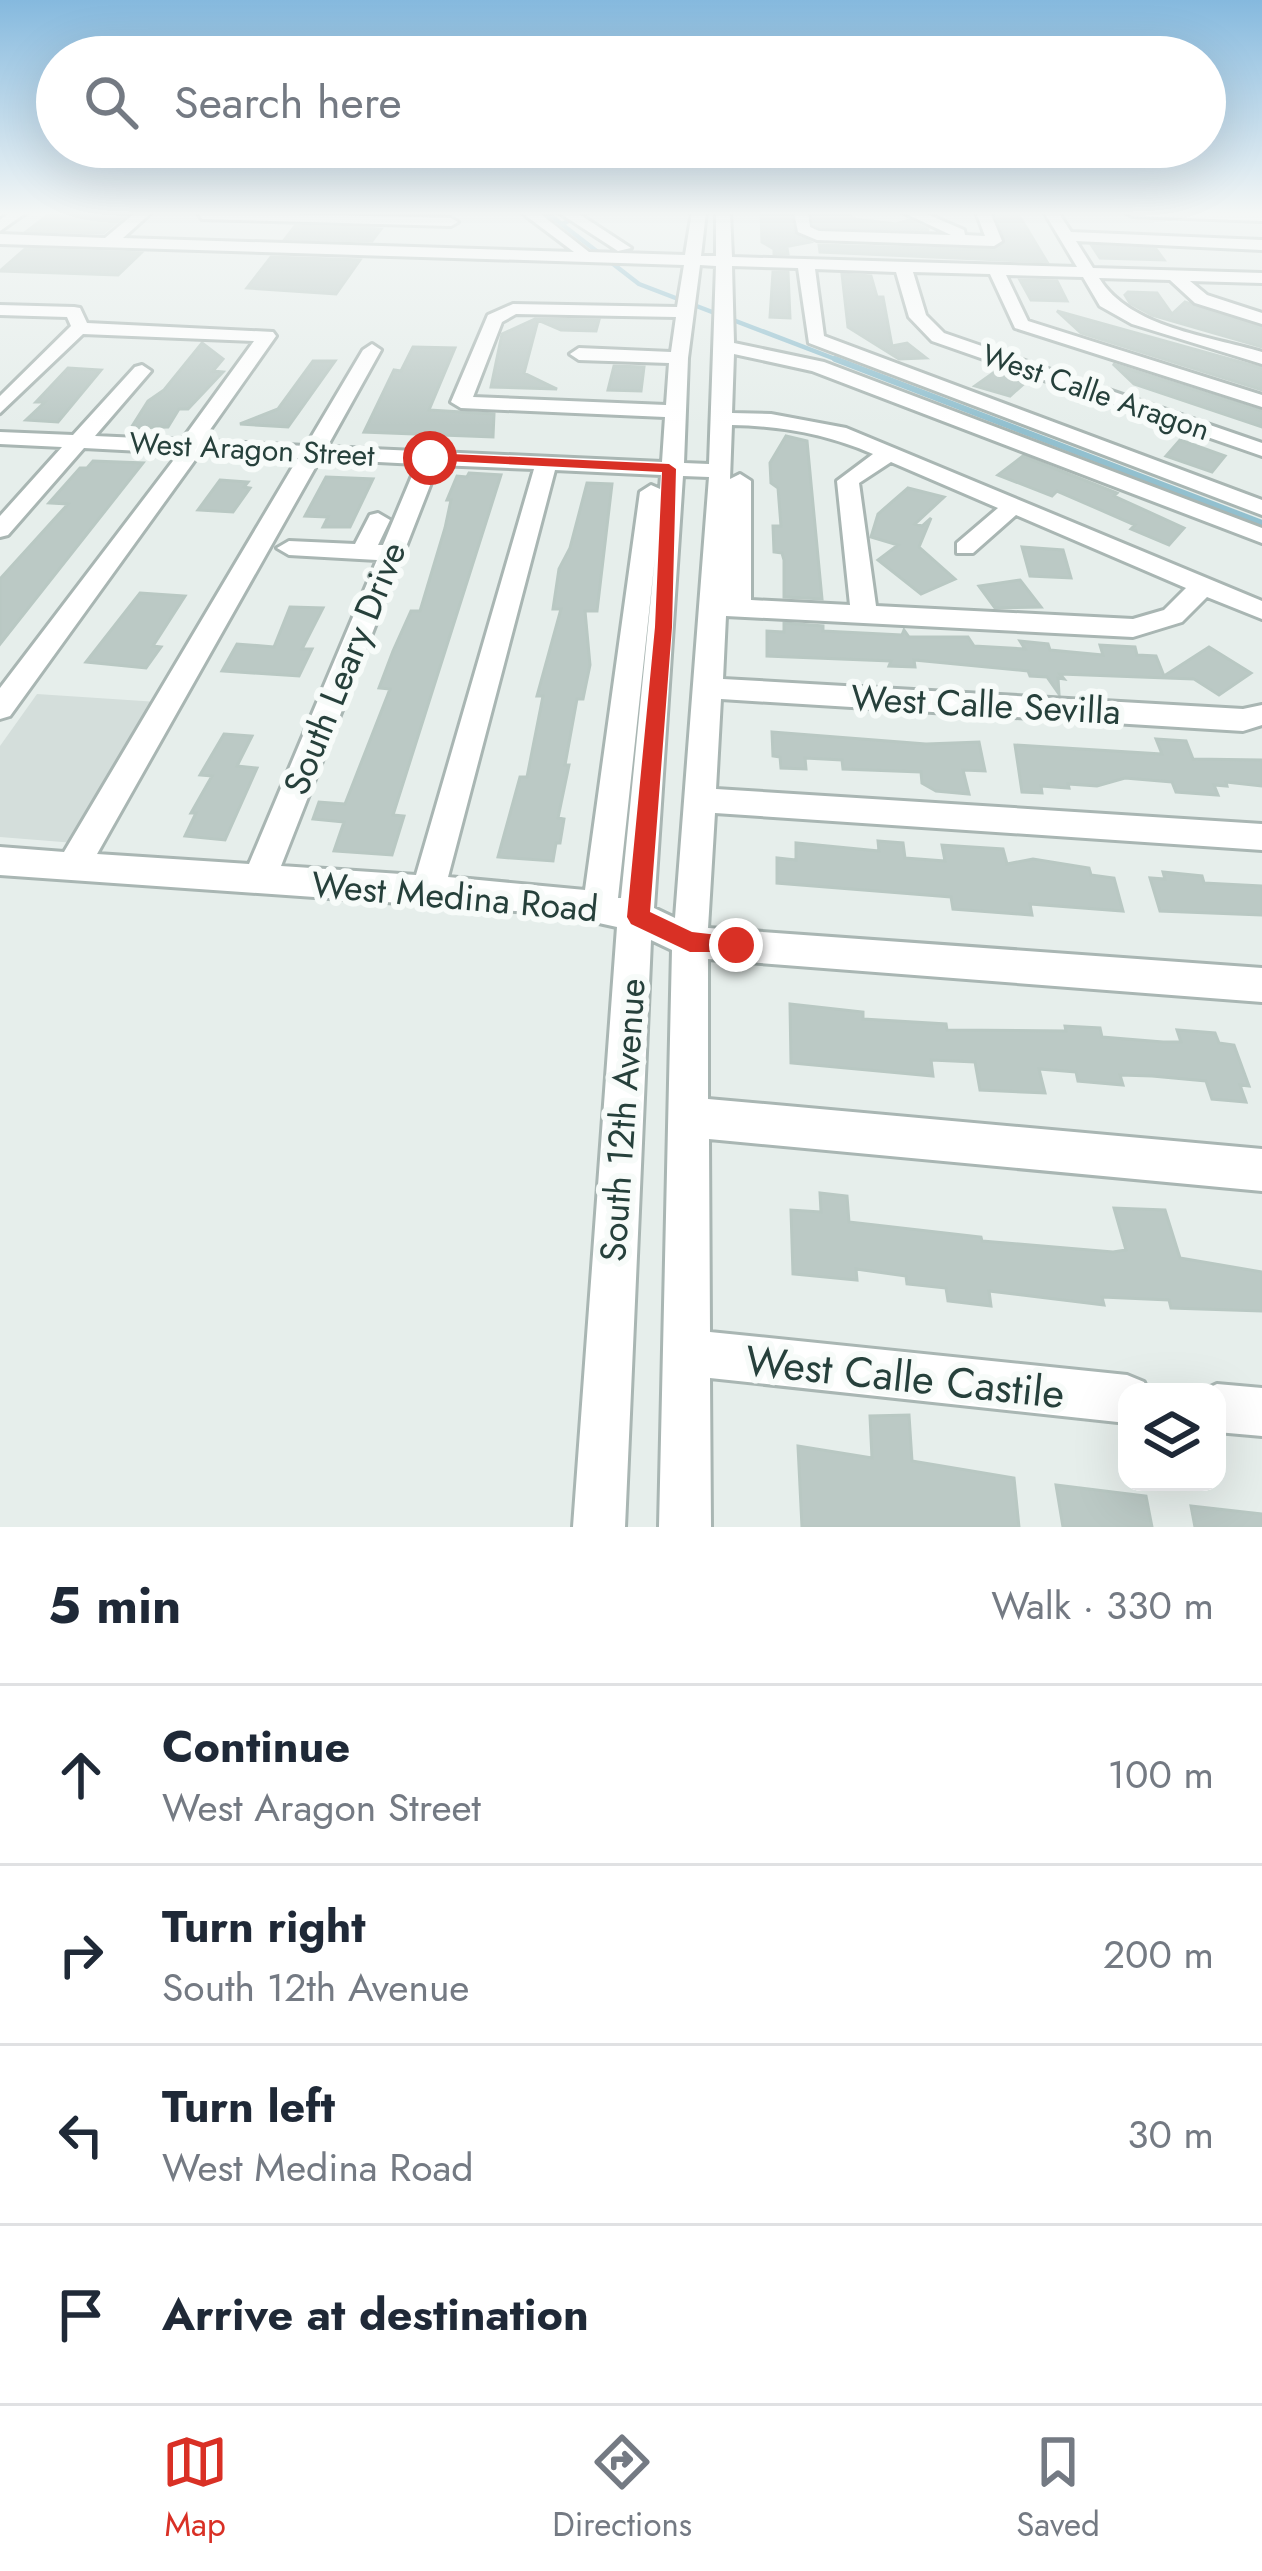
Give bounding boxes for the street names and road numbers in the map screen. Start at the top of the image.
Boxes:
street label: West Calle Aragon [976,333,1216,451]
street label: West Aragon Street [128,421,376,477]
street label: South Leary Drive [270,534,418,802]
street label: West Calle Sevilla [850,671,1122,737]
street label: West Medina Road [310,858,600,934]
street label: South 12th Avenue [586,977,658,1263]
street label: West Calle Castile [743,1330,1067,1424]

